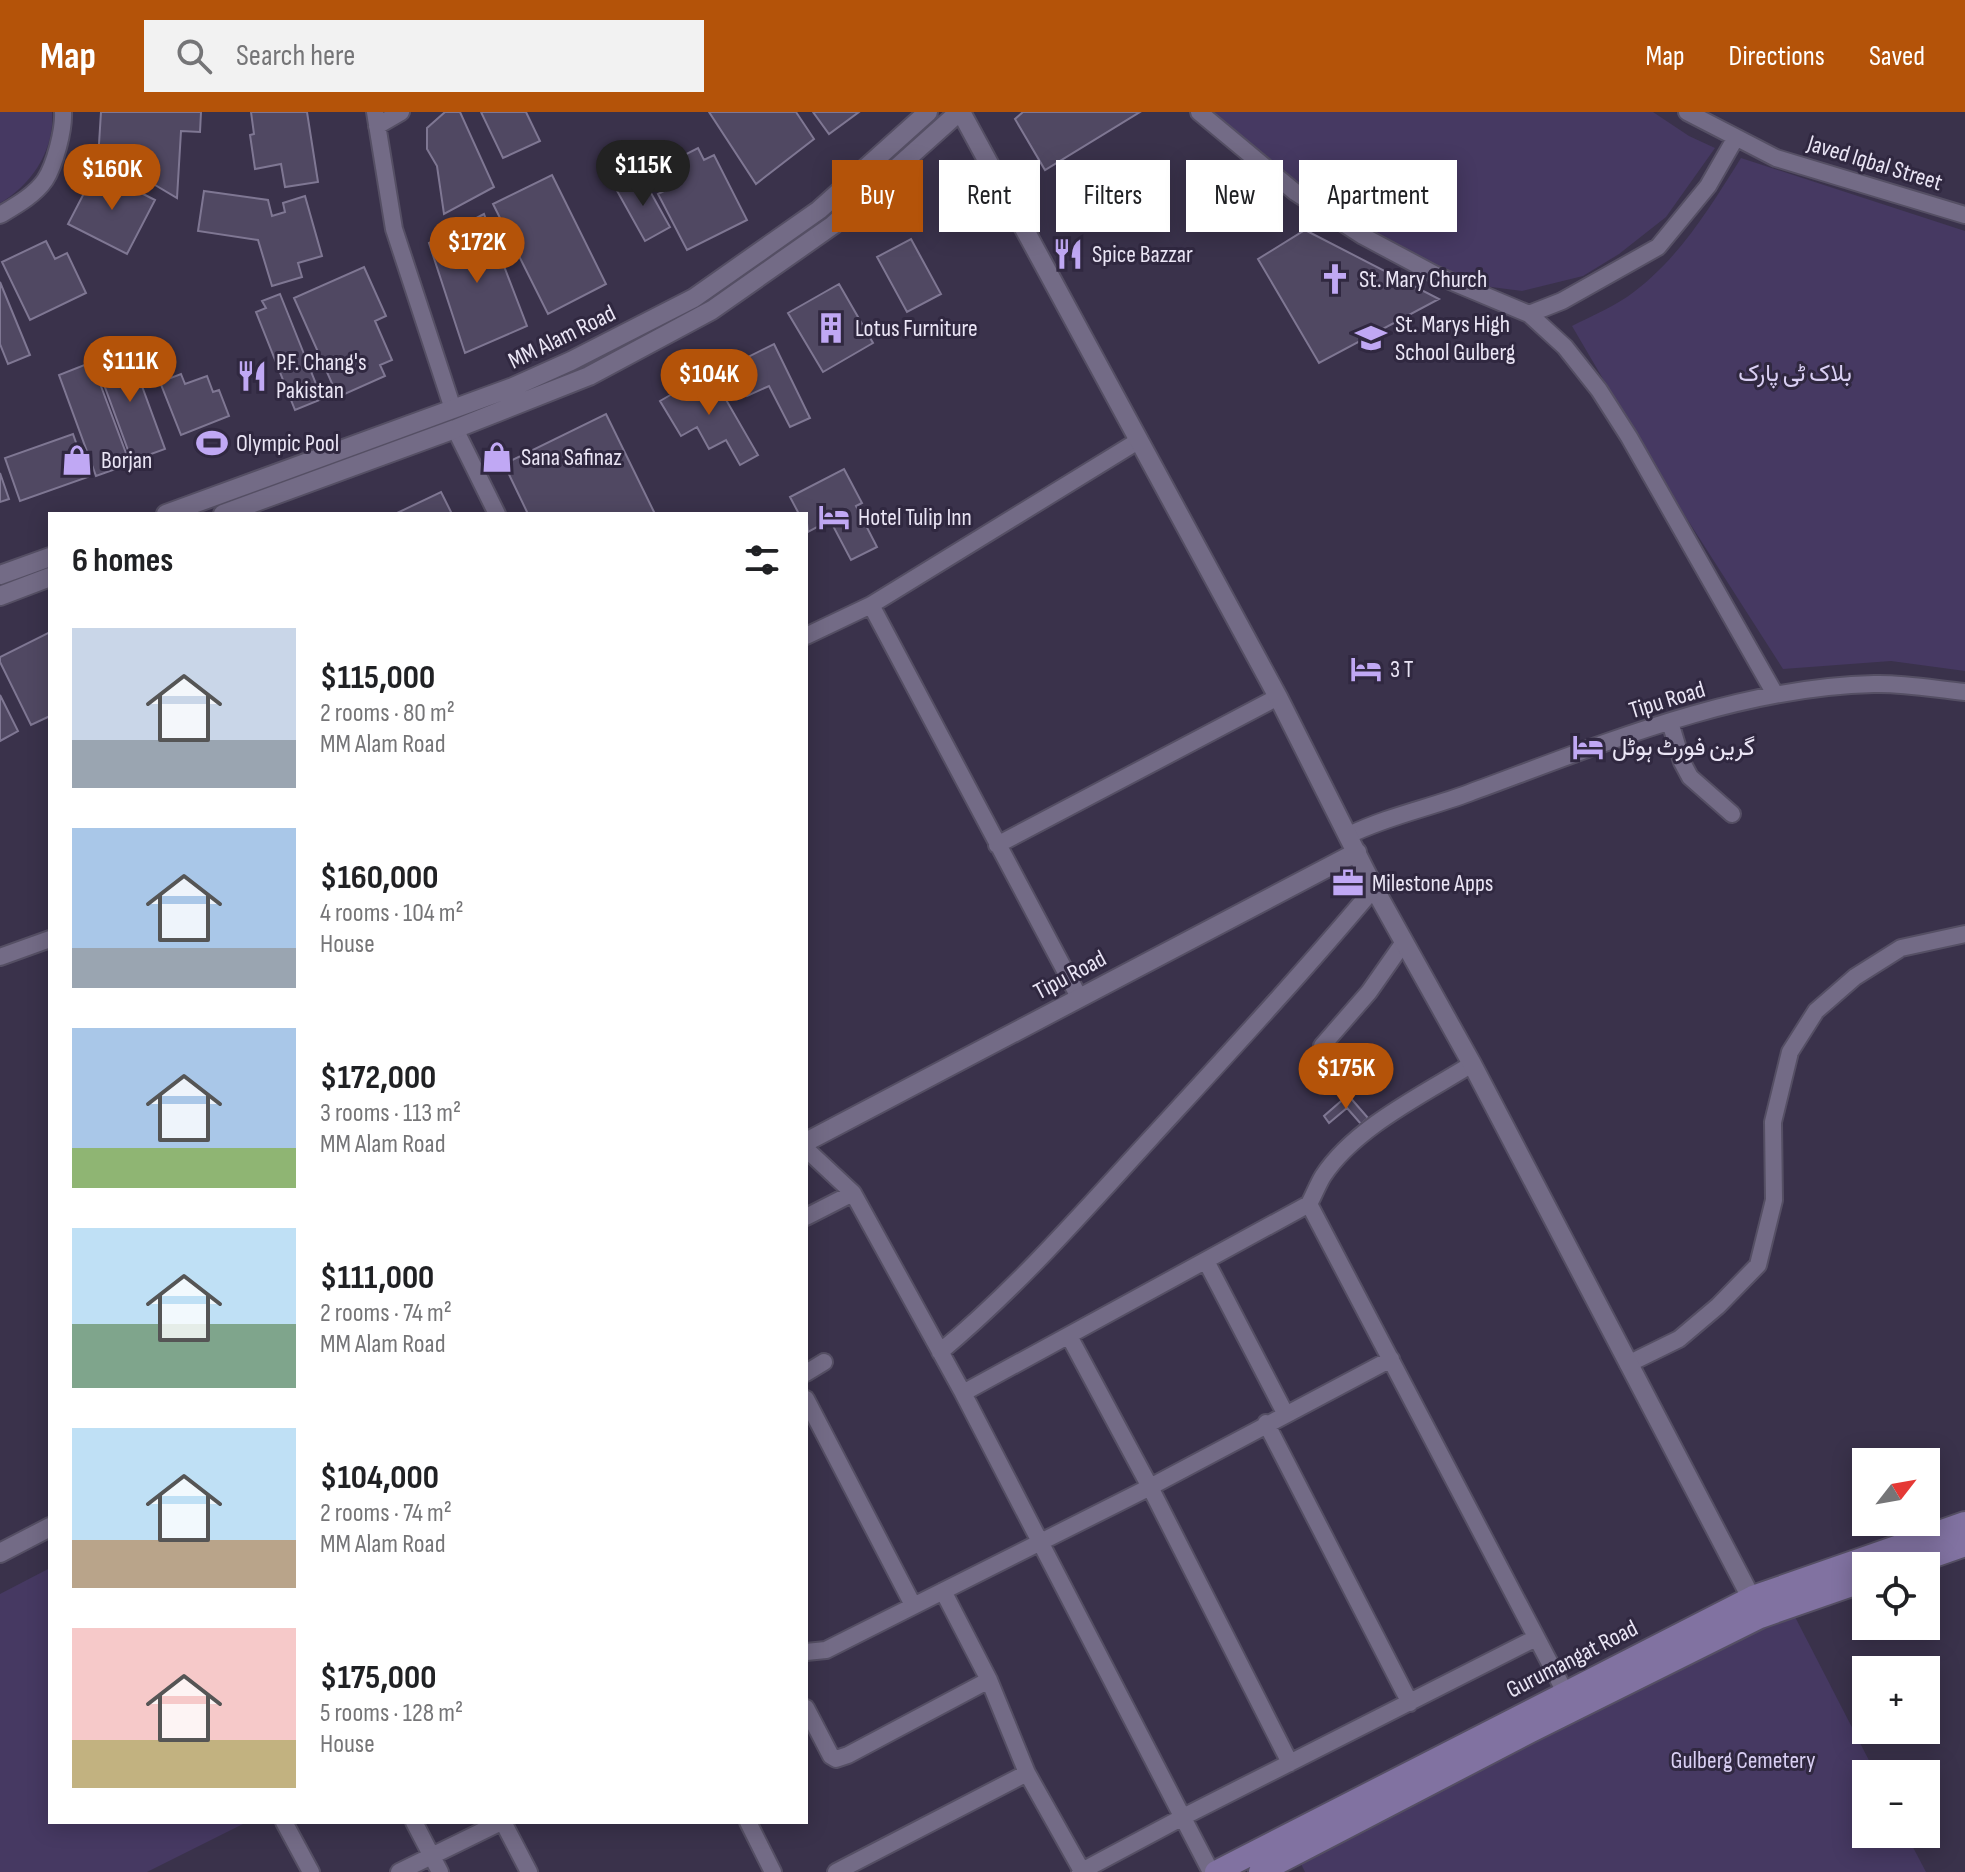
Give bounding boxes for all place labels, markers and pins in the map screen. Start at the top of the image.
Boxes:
pin: $115K [587,140,699,208]
pin: $160K [56,144,168,212]
pin: $172K [421,217,533,285]
restaurant icon: Spice Bazzar [1051,237,1085,271]
place label: Spice Bazzar [1092,240,1193,269]
church icon: St. Mary Church [1318,262,1352,296]
place label: St. Mary Church [1359,265,1487,294]
place label: St. Marys High School Gulberg [1395,310,1515,367]
building icon: Lotus Furniture [814,311,848,345]
place label: Lotus Furniture [855,314,978,343]
school or university icon: St. Marys High School Gulberg [1354,321,1388,355]
pin: $111K [74,336,186,404]
place label: P.F. Chang's Pakistan [276,348,367,405]
pin: $104K [653,349,765,417]
restaurant icon: P.F. Chang's Pakistan [235,359,269,393]
sports icon: Olympic Pool [195,426,229,460]
place label: Olympic Pool [236,429,339,458]
shop icon: Sana Safinaz [480,440,514,474]
shop icon: Borjan [60,443,94,477]
place label: Sana Safinaz [521,443,622,472]
place label: Borjan [101,446,152,475]
hotel icon: Hotel Tulip Inn [817,500,851,534]
place label: Hotel Tulip Inn [858,503,972,532]
hotel icon: 3 T [1349,652,1383,686]
place label: 3 T [1390,655,1414,684]
hotel icon: گرین فورٹ ہوٹل [1571,730,1605,764]
place label: گرین فورٹ ہوٹل [1612,733,1755,763]
office icon: Milestone Apps [1331,866,1365,900]
place label: Milestone Apps [1372,869,1494,898]
pin: $175K [1290,1043,1402,1111]

